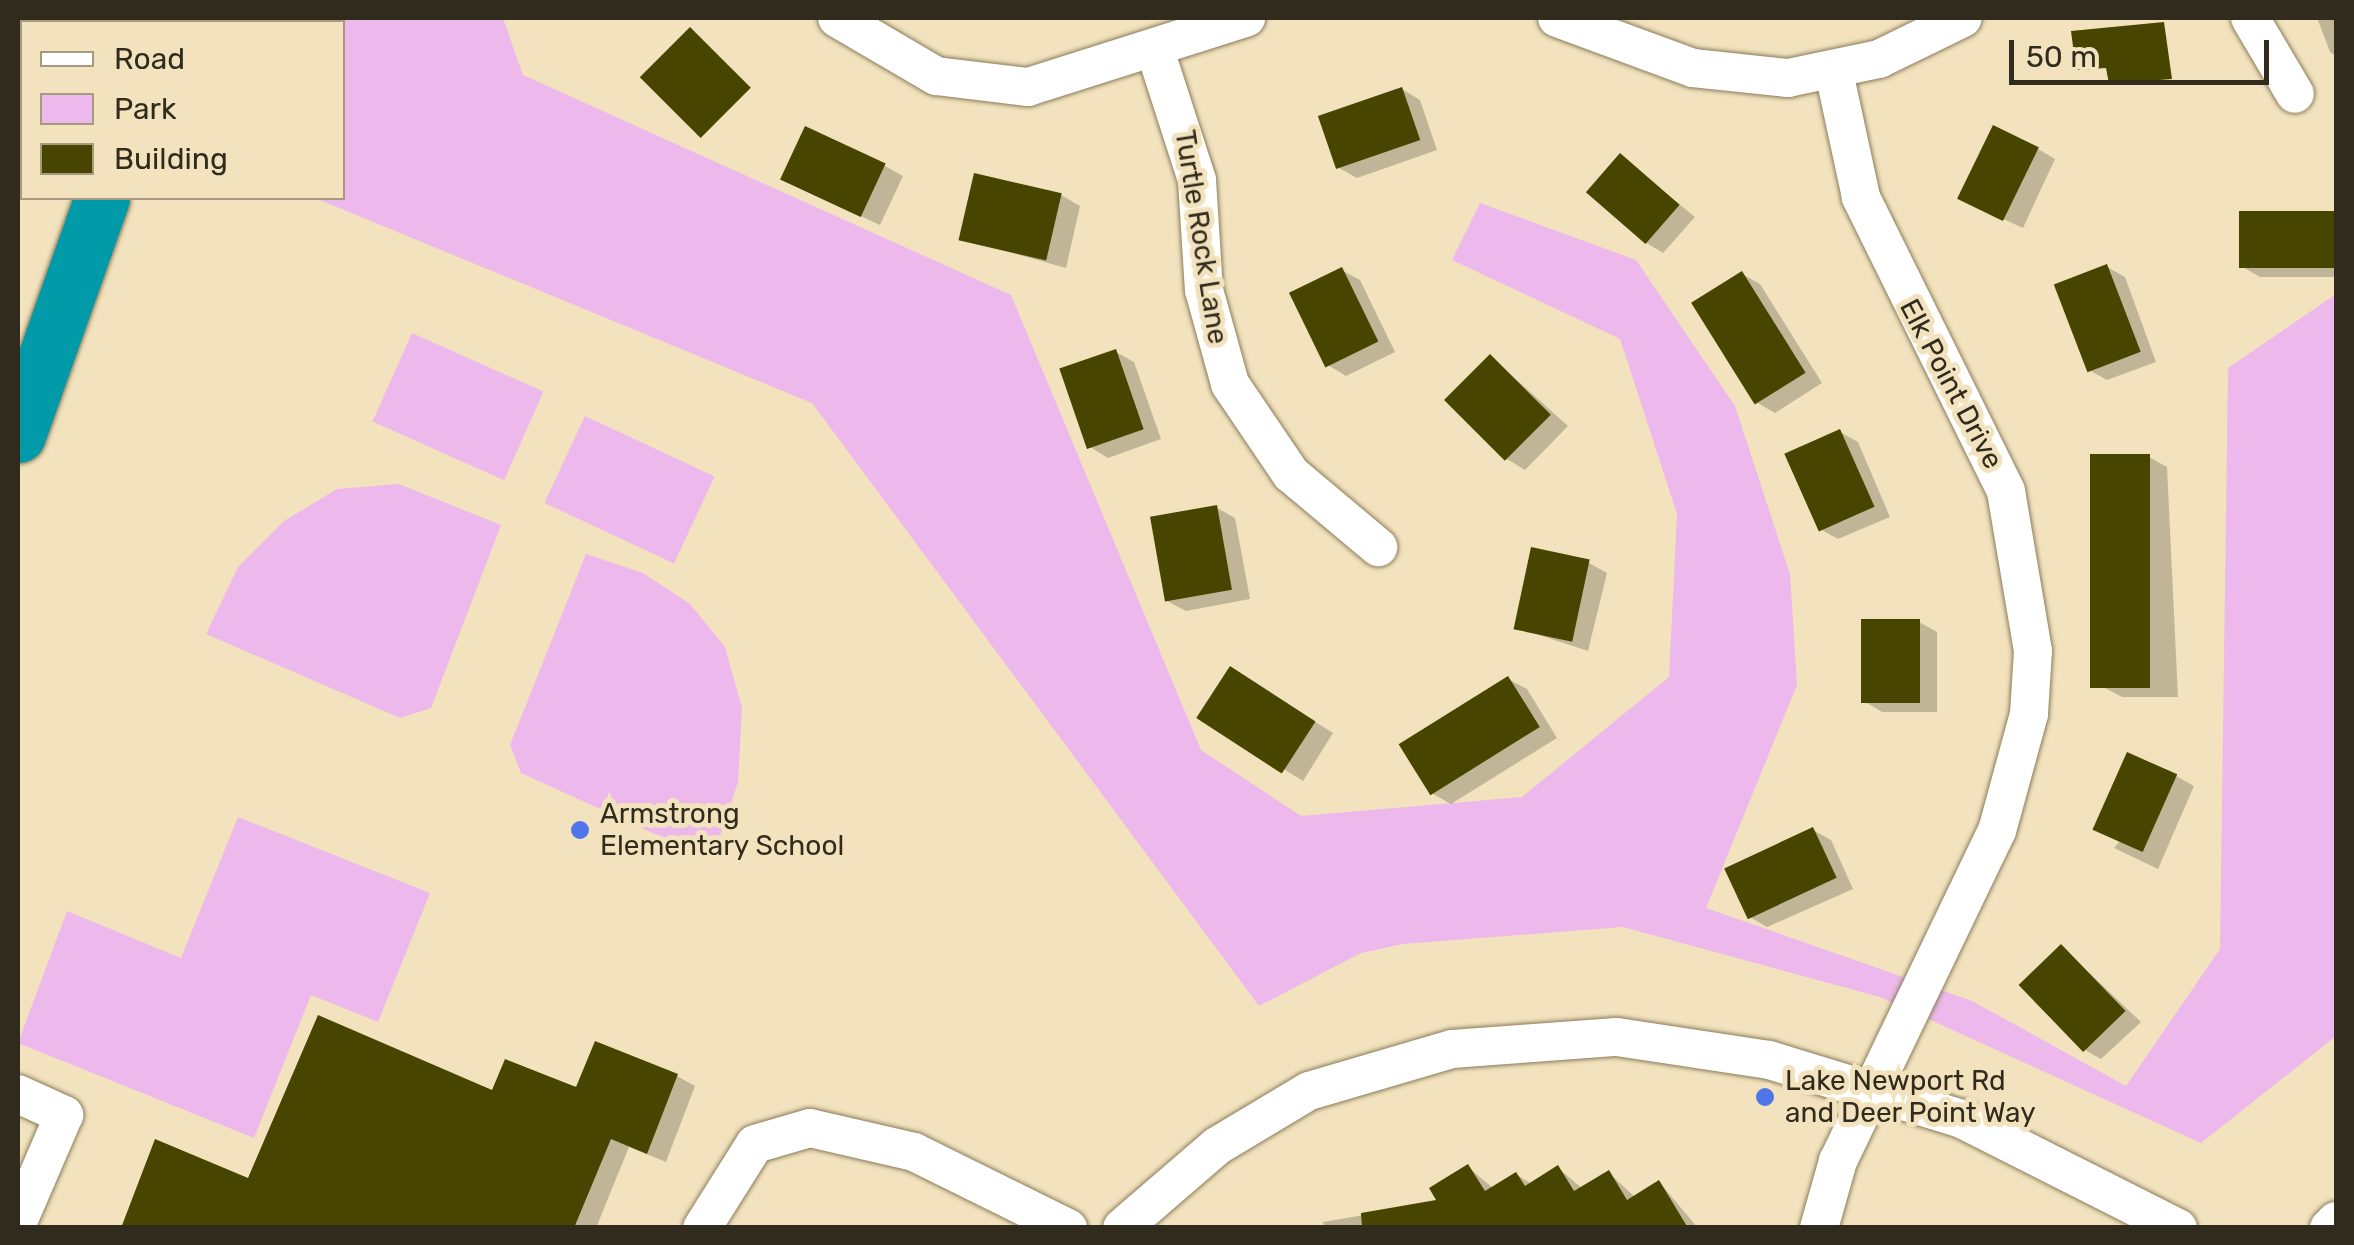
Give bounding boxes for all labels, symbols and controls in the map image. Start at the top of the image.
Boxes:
legend [20,20,345,200]
scale bar [2014,20,2274,82]
text: 50 m [2026,39,2097,75]
text: Road [114,41,185,77]
text: Park [114,91,176,127]
street label: Turtle Rock Lane [1167,127,1235,347]
text: Building [114,141,228,177]
street label: Elk Point Drive [1892,293,2010,475]
place label: Armstrong Elementary School [600,797,845,863]
marker: Armstrong Elementary School [569,819,591,841]
place label: Lake Newport Rd and Deer Point Way [1785,1064,2037,1130]
marker: Lake Newport Rd and Deer Point Way [1754,1086,1776,1108]

